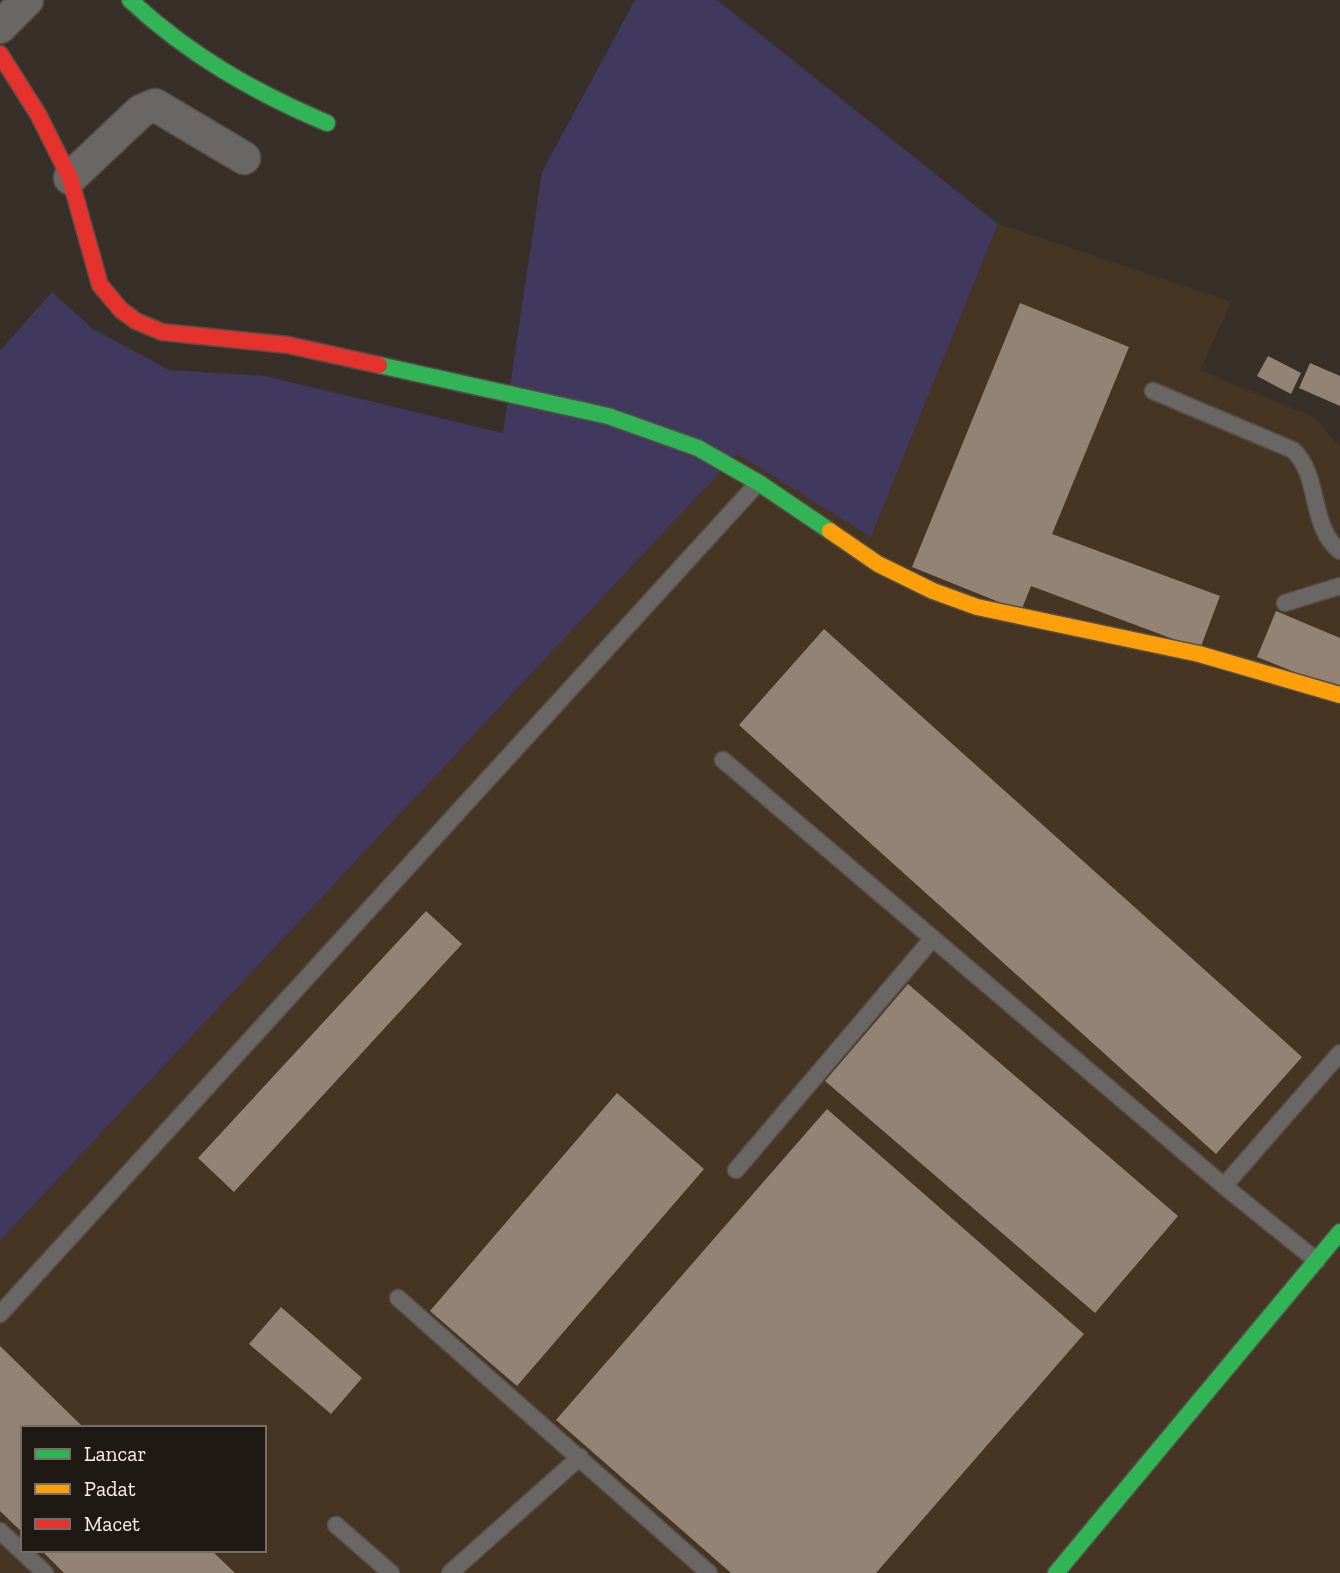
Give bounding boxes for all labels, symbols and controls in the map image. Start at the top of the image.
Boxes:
legend [21,1426,266,1552]
text: Lancar [84,1441,146,1466]
text: Padat [84,1476,136,1501]
text: Macet [84,1511,140,1536]

